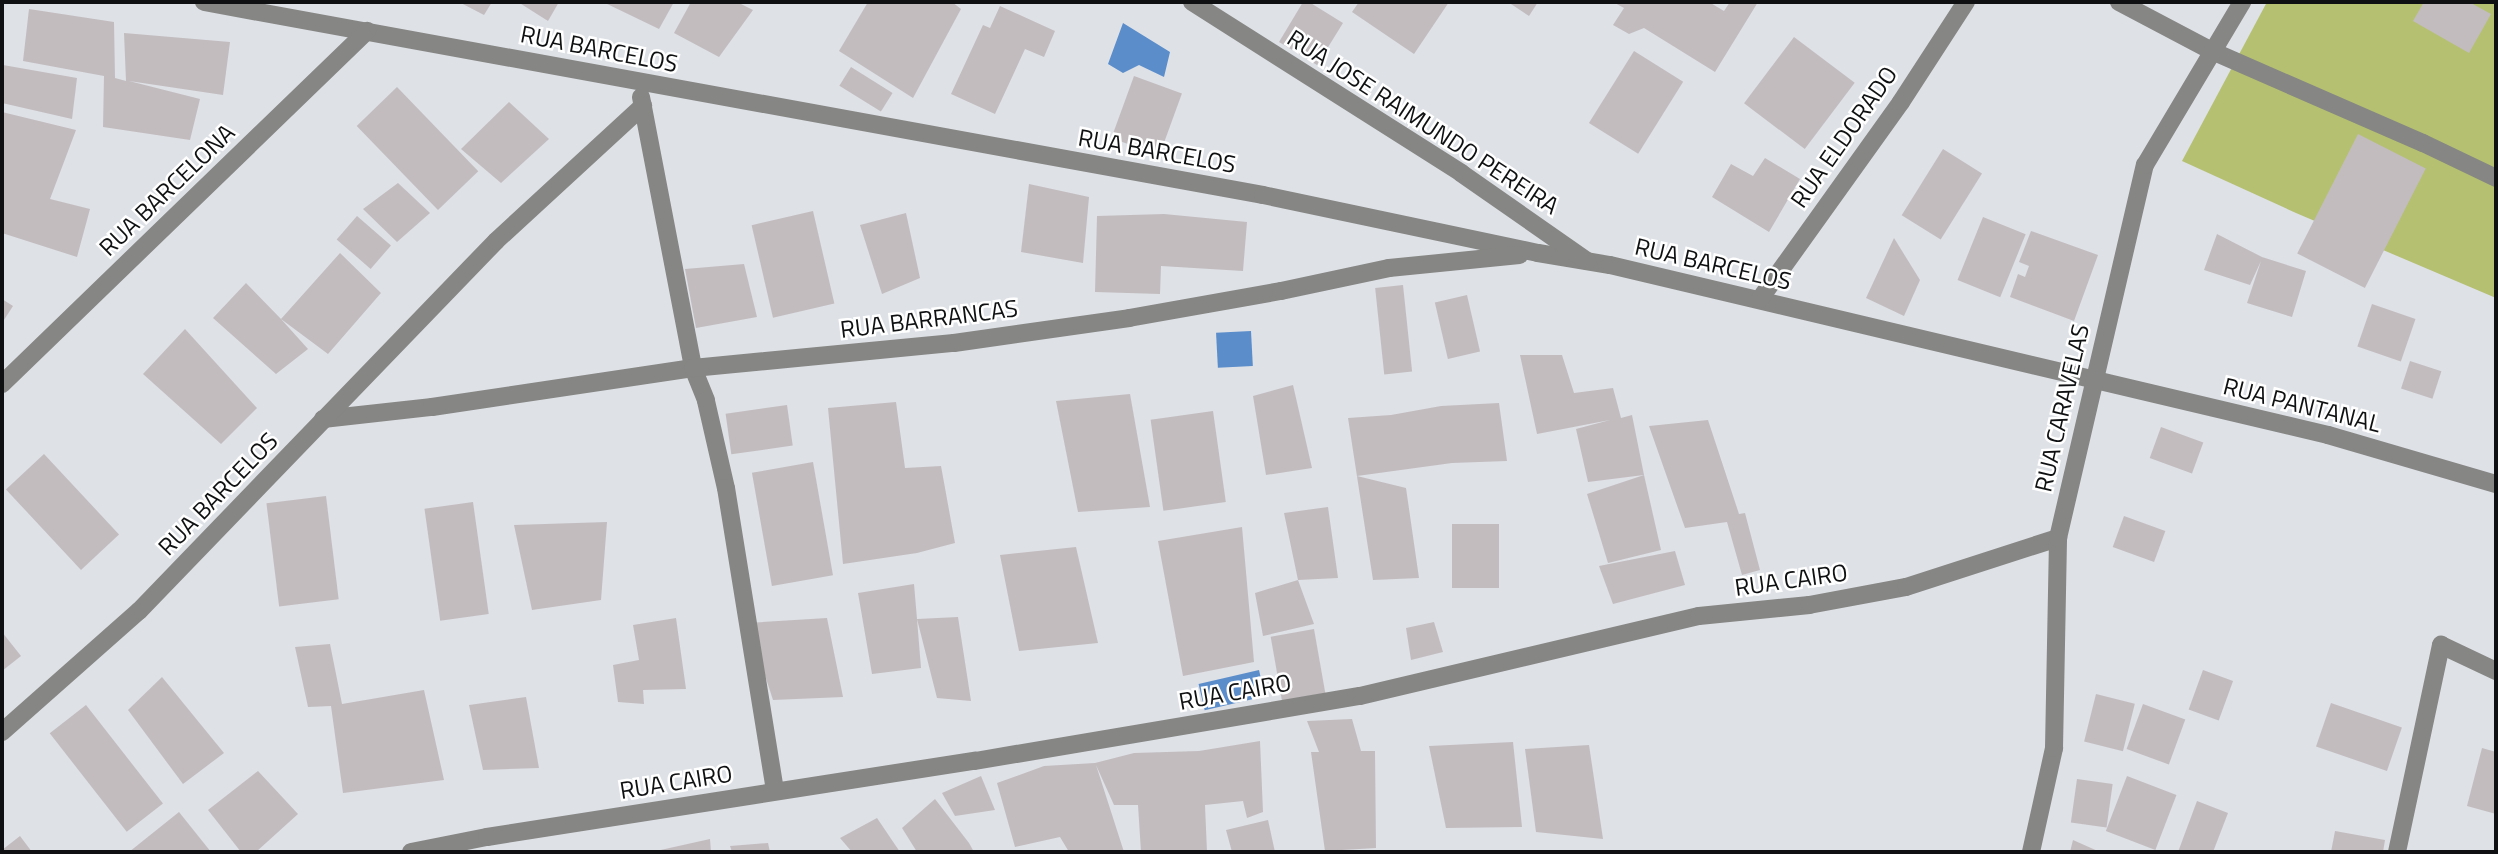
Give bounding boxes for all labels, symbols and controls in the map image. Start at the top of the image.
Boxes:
street label: RUA BARCELOS [518,20,680,78]
street label: RUA JOSE RAIMUNDO PEREIRA [1282,23,1564,221]
street label: RUA ELDORADO [1785,61,1903,213]
street label: RUA BARCELONA [93,118,241,262]
street label: RUA BARCELOS [1076,123,1238,179]
street label: RUA BARCELOS [1632,232,1794,296]
street label: RUA BARRANCAS [839,294,1019,344]
street label: RUA CARAVELAS [2029,321,2095,495]
street label: RUA PANTANAL [2220,371,2384,439]
street label: RUA BARCELOS [152,427,284,561]
street label: RUA CAIRO [1733,558,1849,602]
street label: RUA CAIRO [1177,668,1293,716]
street label: RUA CAIRO [618,759,734,805]

